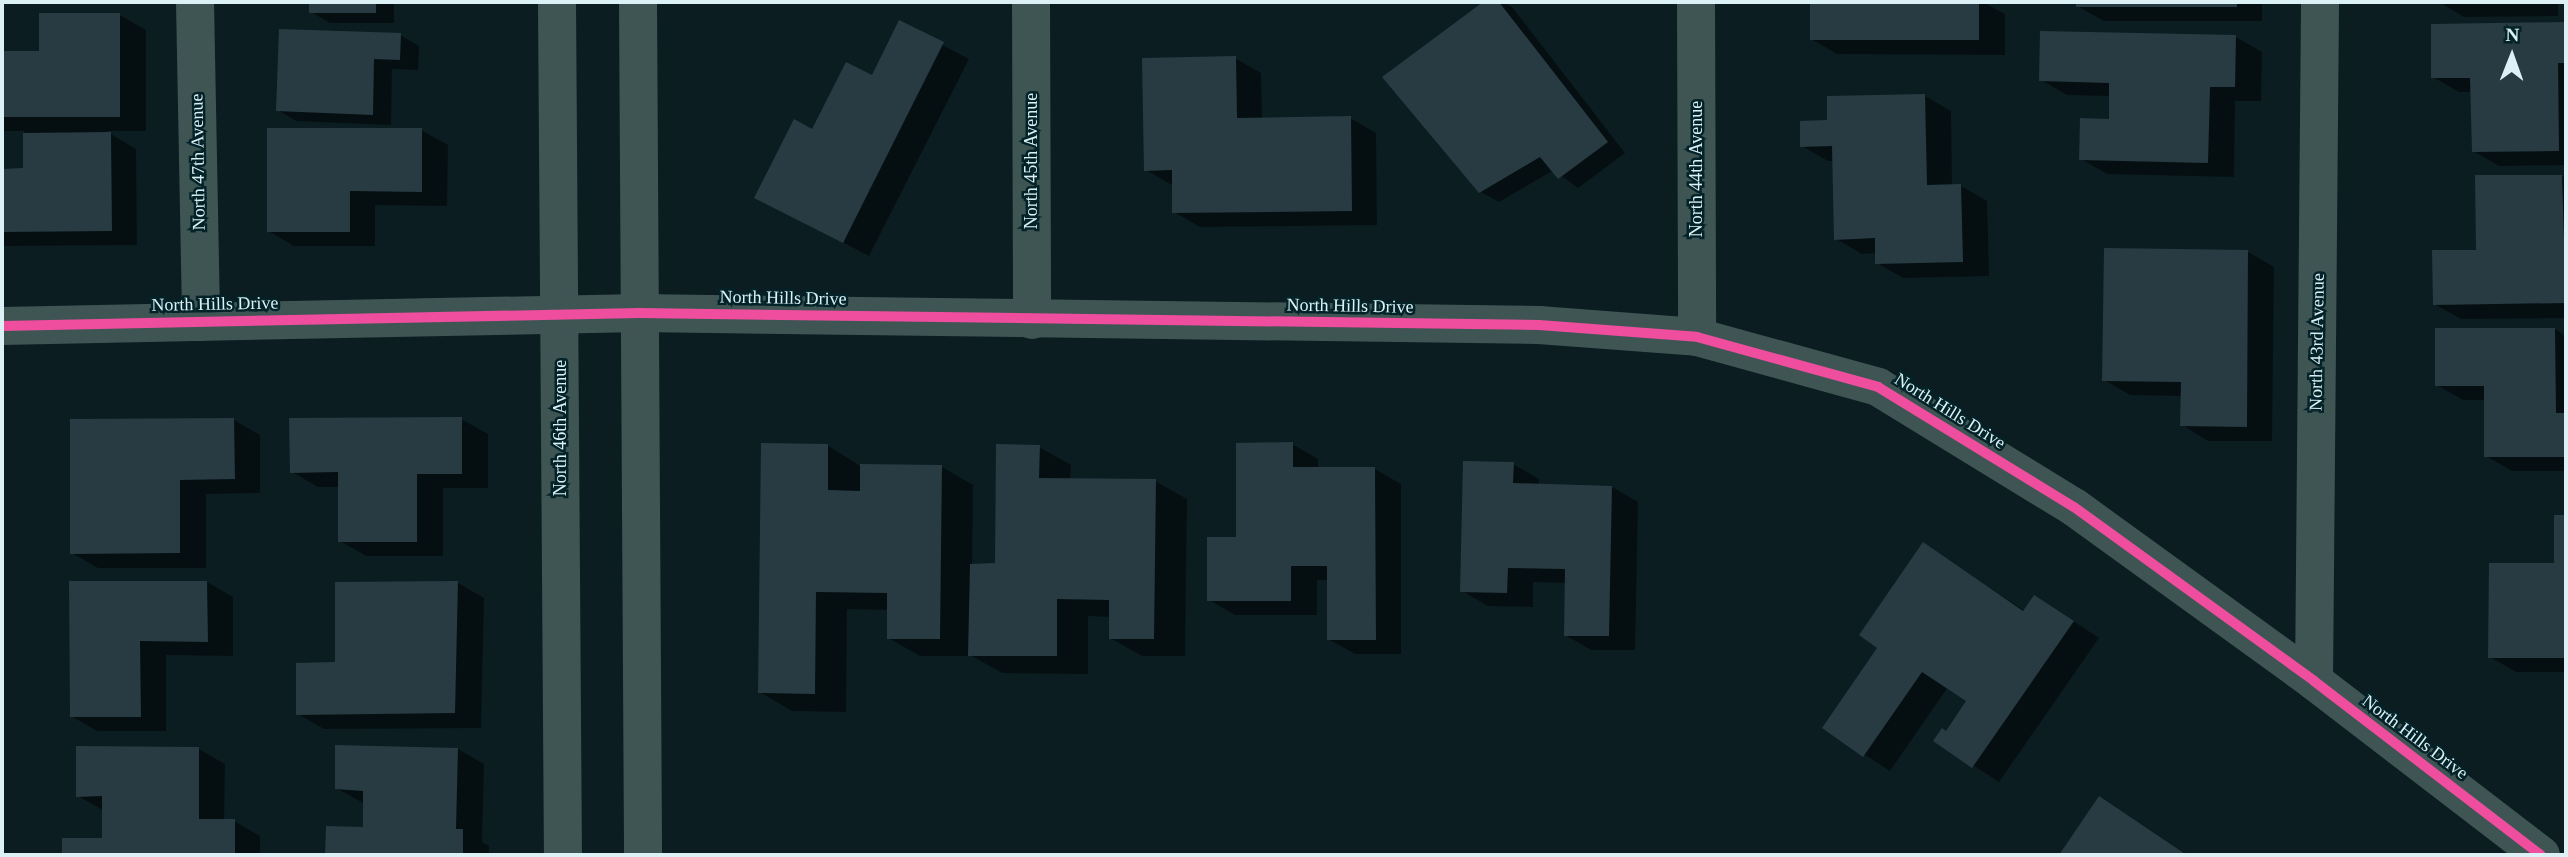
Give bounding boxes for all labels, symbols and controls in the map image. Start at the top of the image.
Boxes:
north arrow [2477,21,2547,91]
text: N [2505,24,2519,45]
street label: North 45th Avenue [1020,92,1042,230]
street label: North 47th Avenue [186,93,210,231]
street label: North 44th Avenue [1685,100,1707,238]
street label: North 43rd Avenue [2305,273,2329,411]
street label: North Hills Drive [719,286,847,310]
street label: North Hills Drive [151,292,279,316]
street label: North Hills Drive [1286,294,1414,318]
street label: North 46th Avenue [549,359,571,497]
street label: North Hills Drive [1890,368,2010,454]
street label: North Hills Drive [2358,690,2472,784]

